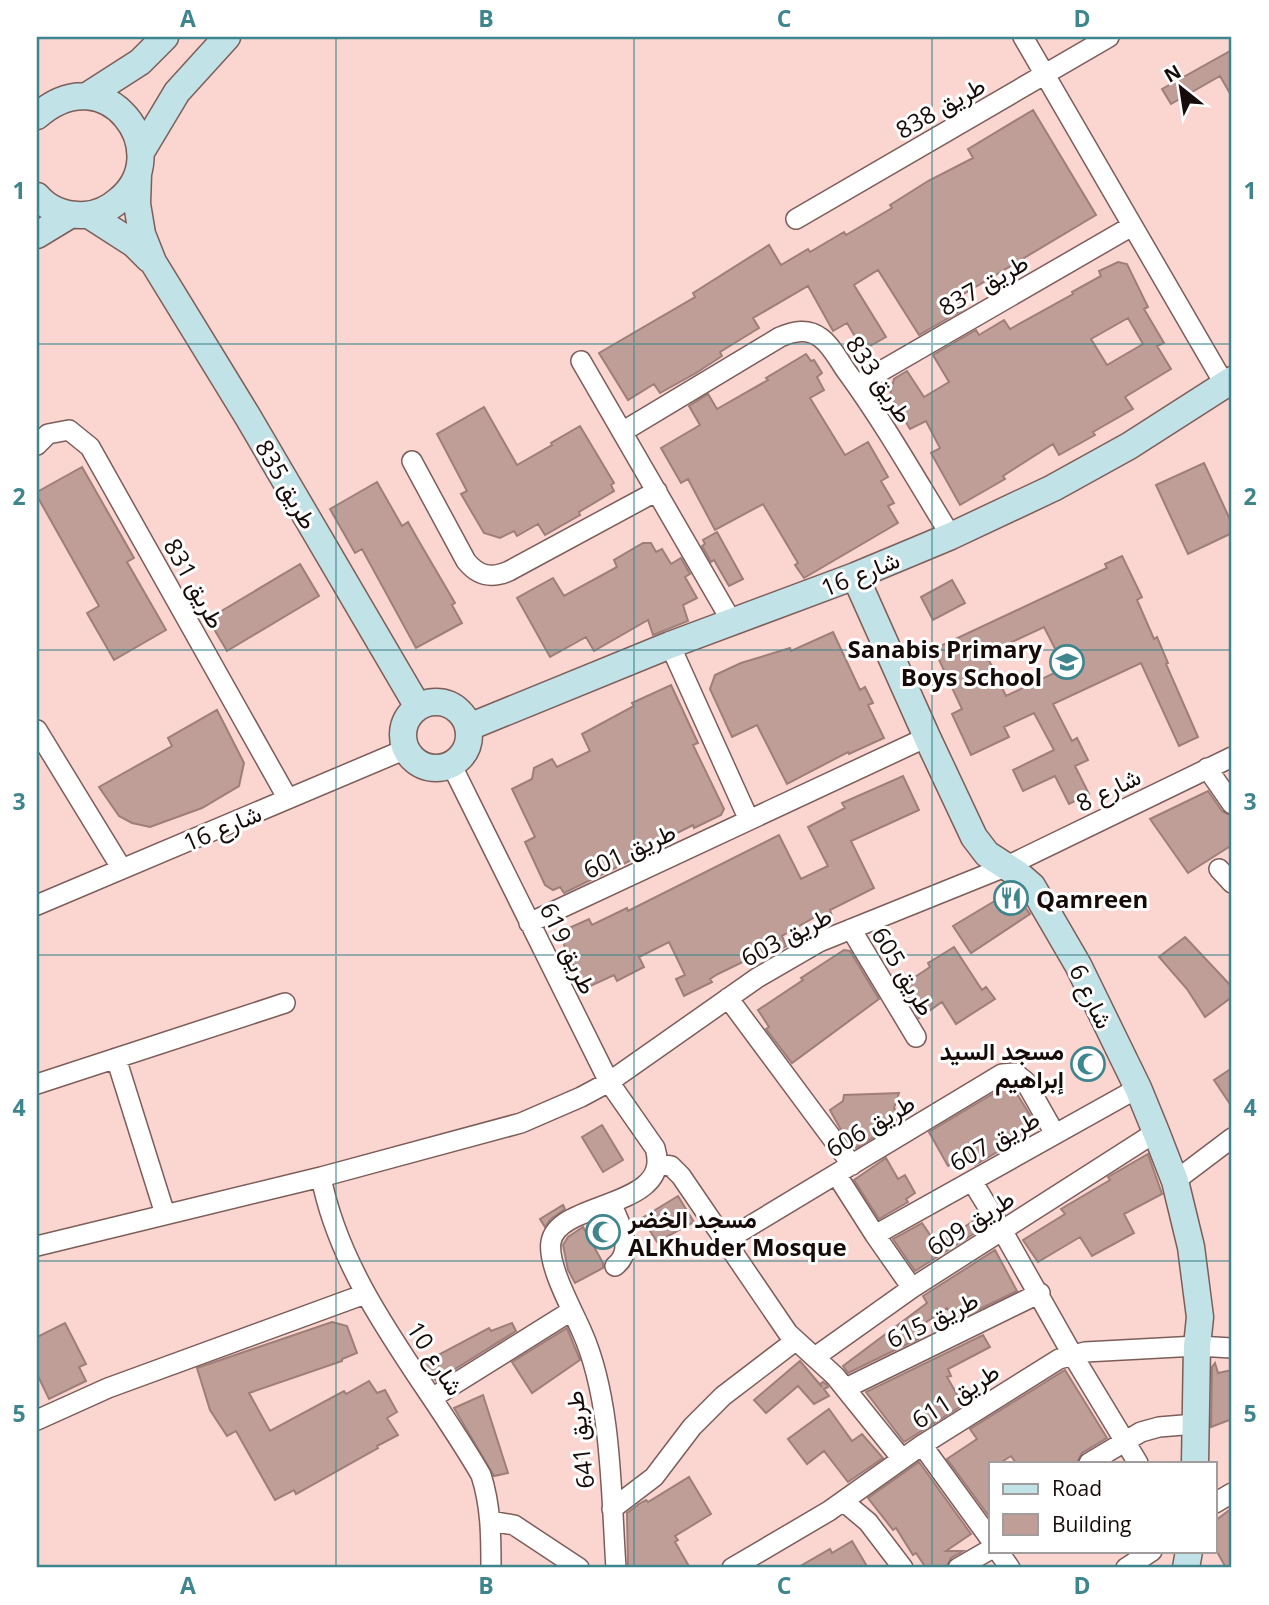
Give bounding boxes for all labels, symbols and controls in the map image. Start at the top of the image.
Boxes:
text: A [180,2,196,34]
text: B [478,2,494,34]
text: C [777,2,791,34]
text: D [1073,2,1091,34]
north arrow [1146,52,1216,122]
text: N [1159,58,1186,88]
street label: طريق 838 [889,68,991,146]
text: 1 [12,174,26,206]
text: 1 [1243,174,1257,206]
street label: طريق 837 [932,245,1034,323]
street label: طريق 833 [839,329,921,429]
street label: طريق 835 [248,433,326,535]
text: 2 [12,480,26,512]
text: 2 [1243,480,1257,512]
street label: طريق 831 [157,532,233,634]
street label: شارع 16 [816,542,905,605]
place label: Sanabis Primary Boys School [847,632,1042,693]
school or university icon: Sanabis Primary Boys School [1048,643,1086,681]
street label: شارع 8 [1070,759,1146,820]
text: 3 [12,785,26,817]
text: 3 [1243,785,1257,817]
street label: شارع 16 [178,796,267,859]
street label: طريق 601 [577,814,681,886]
restaurant icon: Qamreen [992,879,1030,917]
place label: Qamreen [1036,882,1148,915]
street label: طريق 619 [533,897,605,999]
street label: طريق 603 [735,898,837,974]
street label: طريق 605 [865,920,943,1022]
street label: شارع 6 [1061,958,1122,1034]
place label: مسجد السيد إبراهيم [940,1034,1064,1096]
mosque icon: مسجد السيد إبراهيم [1069,1045,1107,1083]
street label: طريق 606 [819,1086,921,1164]
text: 4 [12,1091,26,1123]
text: 4 [1243,1091,1257,1123]
street label: طريق 607 [943,1102,1045,1178]
street label: طريق 609 [920,1181,1020,1263]
place label: مسجد الخضر ALKhuder Mosque [627,1202,847,1263]
mosque icon: مسجد الخضر ALKhuder Mosque [584,1213,622,1251]
street label: طريق 615 [881,1283,983,1355]
street label: شارع 10 [399,1315,472,1402]
street label: طريق 611 [905,1354,1005,1436]
street label: طريق 641 [557,1389,601,1491]
text: 5 [12,1397,26,1429]
text: 5 [1243,1397,1257,1429]
legend [989,1462,1216,1552]
text: Road [1052,1474,1102,1502]
text: Building [1052,1510,1131,1538]
text: A [180,1569,196,1601]
text: B [478,1569,494,1601]
text: C [777,1569,791,1601]
text: D [1073,1569,1091,1601]

